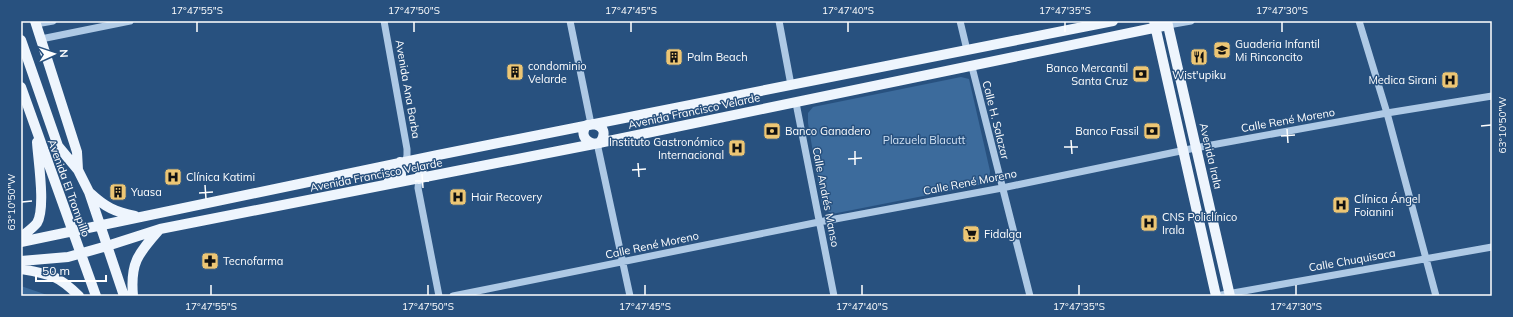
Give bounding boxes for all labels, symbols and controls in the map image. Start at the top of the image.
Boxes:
text: 17°47'55"S [171,4,223,17]
text: 17°47'50"S [388,4,440,17]
text: 17°47'45"S [605,4,657,17]
text: 17°47'40"S [822,4,874,17]
text: 17°47'35"S [1039,4,1091,17]
text: 17°47'30"S [1256,4,1308,17]
north arrow [34,34,74,74]
place label: Guaderia Infantil Mi Rinconcito [1235,37,1320,64]
street label: Avenida Ana Barba [392,39,424,139]
school or university icon: Guaderia Infantil Mi Rinconcito [1212,40,1232,60]
building icon: Palm Beach [664,47,684,67]
restaurant icon: Wist'upiku [1189,47,1209,67]
text: N [57,49,71,58]
place label: Palm Beach [687,50,748,64]
place label: condominio Velarde [528,59,587,86]
place label: Banco Mercantil Santa Cruz [1046,61,1128,88]
building icon: condominio Velarde [505,62,525,82]
bank icon: Banco Mercantil Santa Cruz [1131,64,1151,84]
place label: Wist'upiku [1172,68,1226,82]
hospital icon: Medica Sirani [1440,70,1460,90]
place label: Medica Sirani [1368,73,1437,87]
street label: Calle H. Salazar [979,79,1013,161]
street label: Avenida Francisco Velarde [627,90,761,132]
text: 63°10'50"W [1496,97,1509,153]
street label: Calle René Moreno [1240,105,1336,135]
bank icon: Banco Ganadero [762,121,782,141]
bank icon: Banco Fassil [1142,121,1162,141]
street label: Avenida Irala [1197,122,1225,190]
place label: Banco Ganadero [785,124,871,138]
place label: Banco Fassil [1075,124,1139,138]
park label: Plazuela Blacutt [883,133,965,147]
place label: Instituto Gastronómico Internacional [609,135,724,162]
street label: Avenida El Trompillo [45,137,93,239]
hospital icon: Instituto Gastronómico Internacional [727,138,747,158]
street label: Calle Andrés Manso [809,146,843,248]
street label: Avenida Francisco Velarde [309,155,443,195]
street label: Calle René Moreno [922,166,1018,198]
hospital icon: Clínica Katimi [163,167,183,187]
place label: Clínica Katimi [186,170,255,184]
text: 63°10'50"W [5,174,18,230]
building icon: Yuasa [108,182,128,202]
place label: Yuasa [130,185,162,199]
hospital icon: Hair Recovery [448,187,468,207]
place label: Hair Recovery [471,190,543,204]
place label: Clínica Ángel Foianini [1354,192,1420,219]
hospital icon: Clínica Ángel Foianini [1331,195,1351,215]
place label: CNS Policlínico Irala [1162,210,1237,237]
hospital icon: CNS Policlínico Irala [1139,213,1159,233]
supermarket icon: Fidalga [961,224,981,244]
place label: Fidalga [984,227,1022,241]
street label: Calle René Moreno [604,228,700,262]
street label: Calle Chuquisaca [1307,245,1397,275]
pharmacy icon: Tecnofarma [200,251,220,271]
place label: Tecnofarma [223,254,283,268]
scale bar [36,257,106,283]
text: 50 m [42,263,70,278]
text: 17°47'55"S [185,300,237,313]
text: 17°47'50"S [402,300,454,313]
text: 17°47'45"S [619,300,671,313]
text: 17°47'40"S [836,300,888,313]
text: 17°47'35"S [1053,300,1105,313]
text: 17°47'30"S [1270,300,1322,313]

